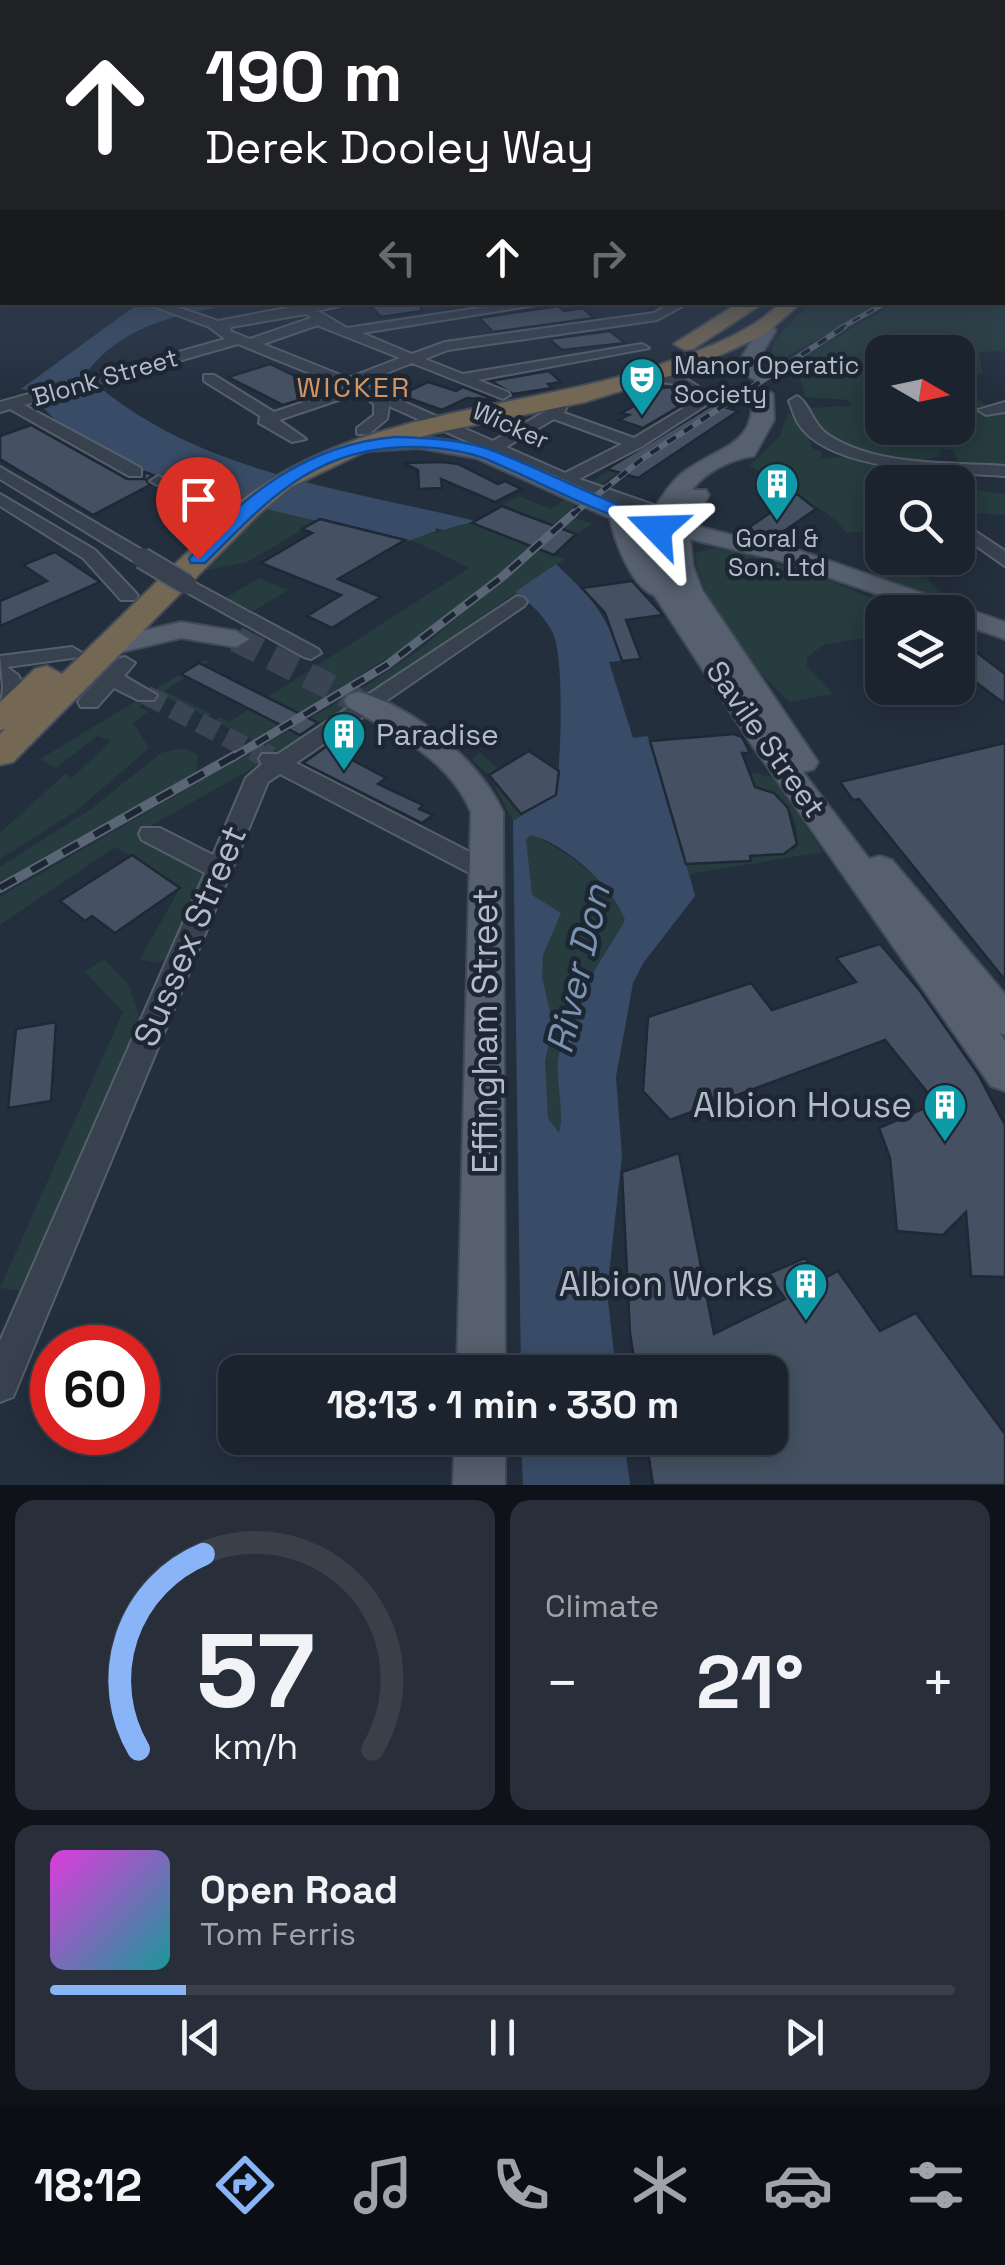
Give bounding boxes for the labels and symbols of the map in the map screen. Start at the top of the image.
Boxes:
north arrow [865,335,975,445]
street label: Blonk Street [29,341,181,413]
place label: Manor Operatic Society [674,349,859,410]
theatre icon: Manor Operatic Society [619,356,665,417]
district label: WICKER [297,369,411,405]
street label: Wicker [468,394,554,456]
pin [156,457,241,560]
building icon: Goral & Son. Ltd [754,461,800,522]
position arrow [605,477,709,581]
place label: Goral & Son. Ltd [728,522,826,583]
street label: Savile Street [698,653,834,825]
building icon: Paradise [321,711,367,772]
place label: Paradise [376,715,499,754]
street label: Sussex Street [124,819,256,1053]
water label: River Don [535,879,621,1058]
street label: Effingham Street [463,888,507,1174]
building icon: Albion House [922,1082,968,1143]
place label: Albion House [693,1083,912,1127]
building icon: Albion Works [783,1261,829,1322]
place label: Albion Works [559,1262,774,1306]
speed limit sign: 60 [30,1325,160,1455]

